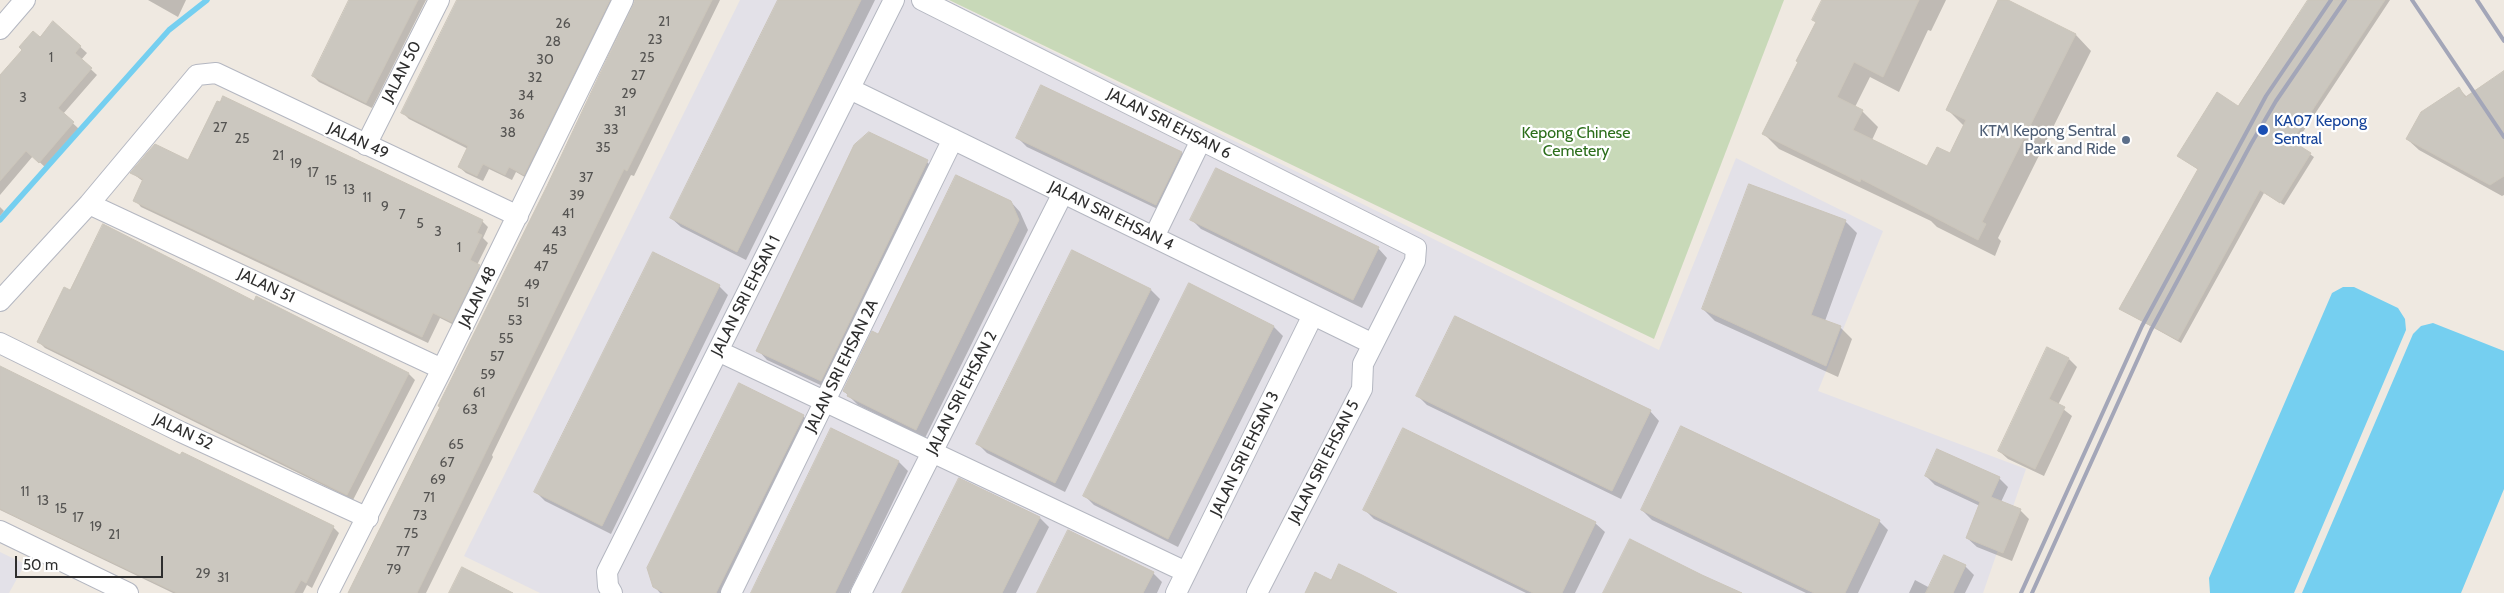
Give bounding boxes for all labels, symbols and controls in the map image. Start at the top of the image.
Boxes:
house number: 21 [658,14,670,30]
house number: 26 [555,16,571,32]
house number: 23 [648,32,662,48]
house number: 28 [545,34,561,50]
street label: JALAN 50 [378,38,426,106]
house number: 1 [49,50,53,66]
house number: 25 [640,50,654,66]
house number: 30 [536,52,554,68]
house number: 27 [631,68,645,84]
house number: 32 [528,70,542,86]
street label: JALAN SRI EHSAN 6 [1104,84,1234,164]
house number: 29 [621,86,637,102]
house number: 34 [518,88,534,104]
house number: 3 [19,90,27,106]
house number: 31 [614,104,626,120]
house number: 36 [509,107,525,123]
place label: KA07 Kepong Sentral [2274,111,2367,149]
street label: JALAN 49 [324,119,392,163]
house number: 27 [213,120,227,136]
place label: KTM Kepong Sentral Park and Ride [1979,121,2116,159]
house number: 33 [603,122,619,138]
park label: Kepong Chinese Cemetery [1522,123,1630,161]
marker: KA07 Kepong Sentral [2256,123,2270,137]
house number: 38 [500,125,516,141]
house number: 25 [235,131,249,147]
marker: KTM Kepong Sentral Park and Ride [2120,134,2132,146]
house number: 35 [595,140,611,156]
house number: 21 [272,148,284,164]
house number: 19 [290,156,302,172]
house number: 17 [307,165,319,181]
house number: 37 [579,170,593,186]
house number: 15 [325,173,337,189]
street label: JALAN SRI EHSAN 4 [1045,177,1177,255]
house number: 13 [343,182,355,198]
house number: 39 [569,188,585,204]
house number: 11 [362,190,372,206]
house number: 9 [381,199,389,215]
house number: 41 [562,206,574,222]
house number: 7 [398,207,406,223]
house number: 5 [416,216,424,232]
house number: 3 [434,224,442,240]
house number: 43 [551,224,567,240]
street label: JALAN SRI EHSAN 1 [707,232,785,360]
house number: 1 [457,240,461,256]
house number: 45 [542,242,558,258]
house number: 47 [533,259,549,275]
street label: JALAN 48 [455,263,501,331]
street label: JALAN 51 [235,265,297,307]
house number: 49 [524,277,540,293]
house number: 51 [517,295,529,311]
street label: JALAN SRI EHSAN 2A [801,296,883,436]
house number: 53 [507,313,523,329]
street label: JALAN SRI EHSAN 2 [923,328,1001,458]
house number: 55 [498,331,514,347]
house number: 57 [490,349,504,365]
house number: 59 [480,367,496,383]
house number: 61 [473,385,485,401]
street label: JALAN SRI EHSAN 3 [1207,389,1283,519]
street label: JALAN SRI EHSAN 5 [1285,397,1363,527]
house number: 63 [462,402,478,418]
street label: JALAN 52 [150,410,216,454]
house number: 65 [448,437,464,453]
house number: 67 [440,455,454,471]
house number: 69 [430,472,446,488]
house number: 11 [20,484,30,500]
house number: 71 [423,490,435,506]
house number: 13 [37,493,49,509]
house number: 15 [55,501,67,517]
house number: 73 [413,508,427,524]
house number: 17 [72,510,84,526]
house number: 19 [90,519,102,535]
house number: 75 [404,526,418,542]
house number: 21 [108,527,120,543]
house number: 77 [396,544,410,560]
scale bar [18,546,165,578]
text: 50 m [23,556,58,574]
house number: 79 [387,562,401,578]
house number: 29 [195,566,211,582]
house number: 31 [217,570,229,586]

